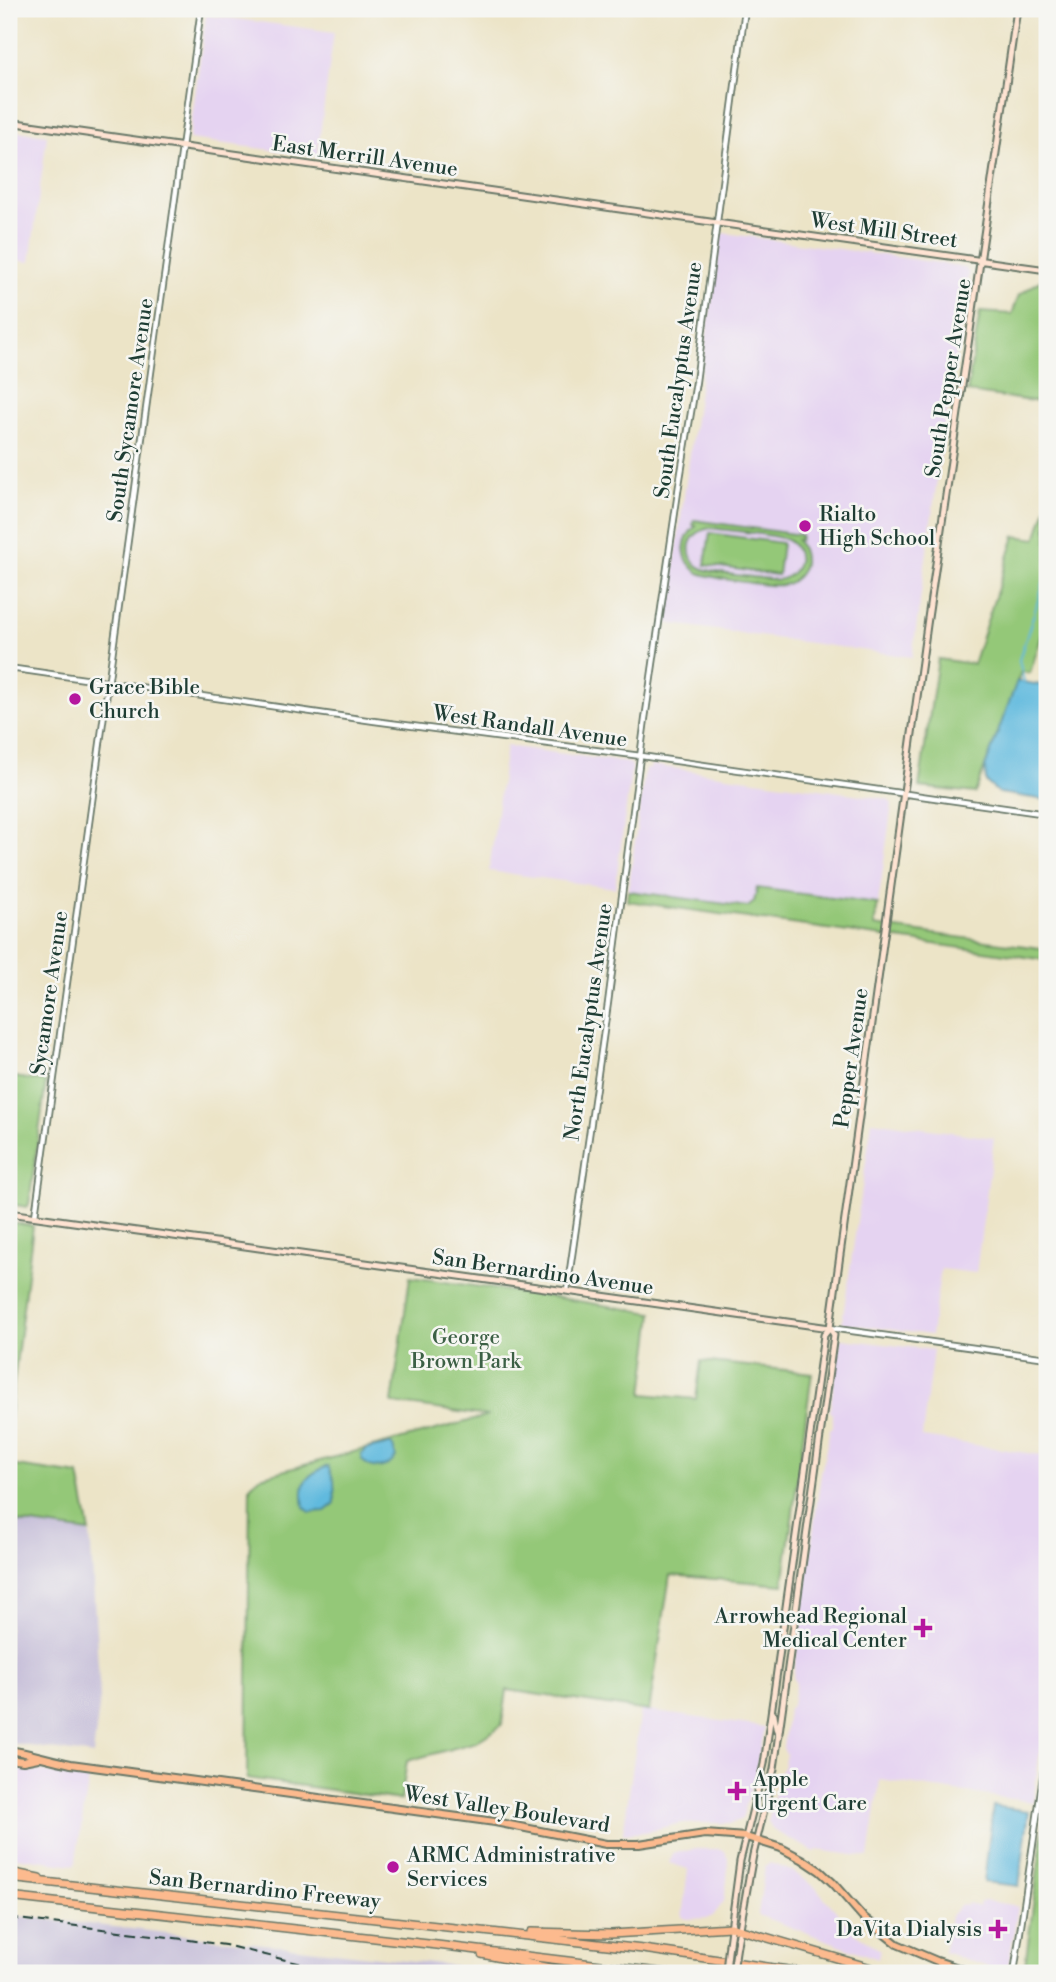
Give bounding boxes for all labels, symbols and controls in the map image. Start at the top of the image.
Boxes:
street label: East Merrill Avenue [270,131,459,183]
street label: West Mill Street [807,208,960,254]
street label: South Eucalyptus Avenue [649,260,708,500]
street label: South Pepper Avenue [920,277,978,480]
street label: South Sycamore Avenue [102,296,160,524]
place label: Rialto High School [819,502,935,552]
marker: Rialto High School [797,518,813,534]
place label: Grace Bible Church [89,675,200,725]
marker: Grace Bible Church [67,691,83,707]
street label: West Randall Avenue [430,700,629,754]
street label: North Eucalyptus Avenue [559,902,619,1143]
street label: Sycamore Avenue [26,909,74,1077]
street label: Pepper Avenue [829,986,875,1130]
street label: San Bernardino Avenue [431,1245,655,1301]
park label: George Brown Park [410,1325,522,1375]
place label: Arrowhead Regional Medical Center [713,1604,907,1654]
marker: Arrowhead Regional Medical Center [913,1618,933,1638]
place label: Apple Urgent Care [752,1767,867,1817]
street label: West Valley Boulevard [401,1781,612,1839]
marker: Apple Urgent Care [727,1781,747,1801]
place label: ARMC Administrative Services [406,1843,616,1893]
marker: ARMC Administrative Services [385,1859,401,1875]
street label: San Bernardino Freeway [148,1865,383,1915]
place label: DaVita Dialysis [836,1917,982,1943]
marker: DaVita Dialysis [988,1919,1008,1939]

